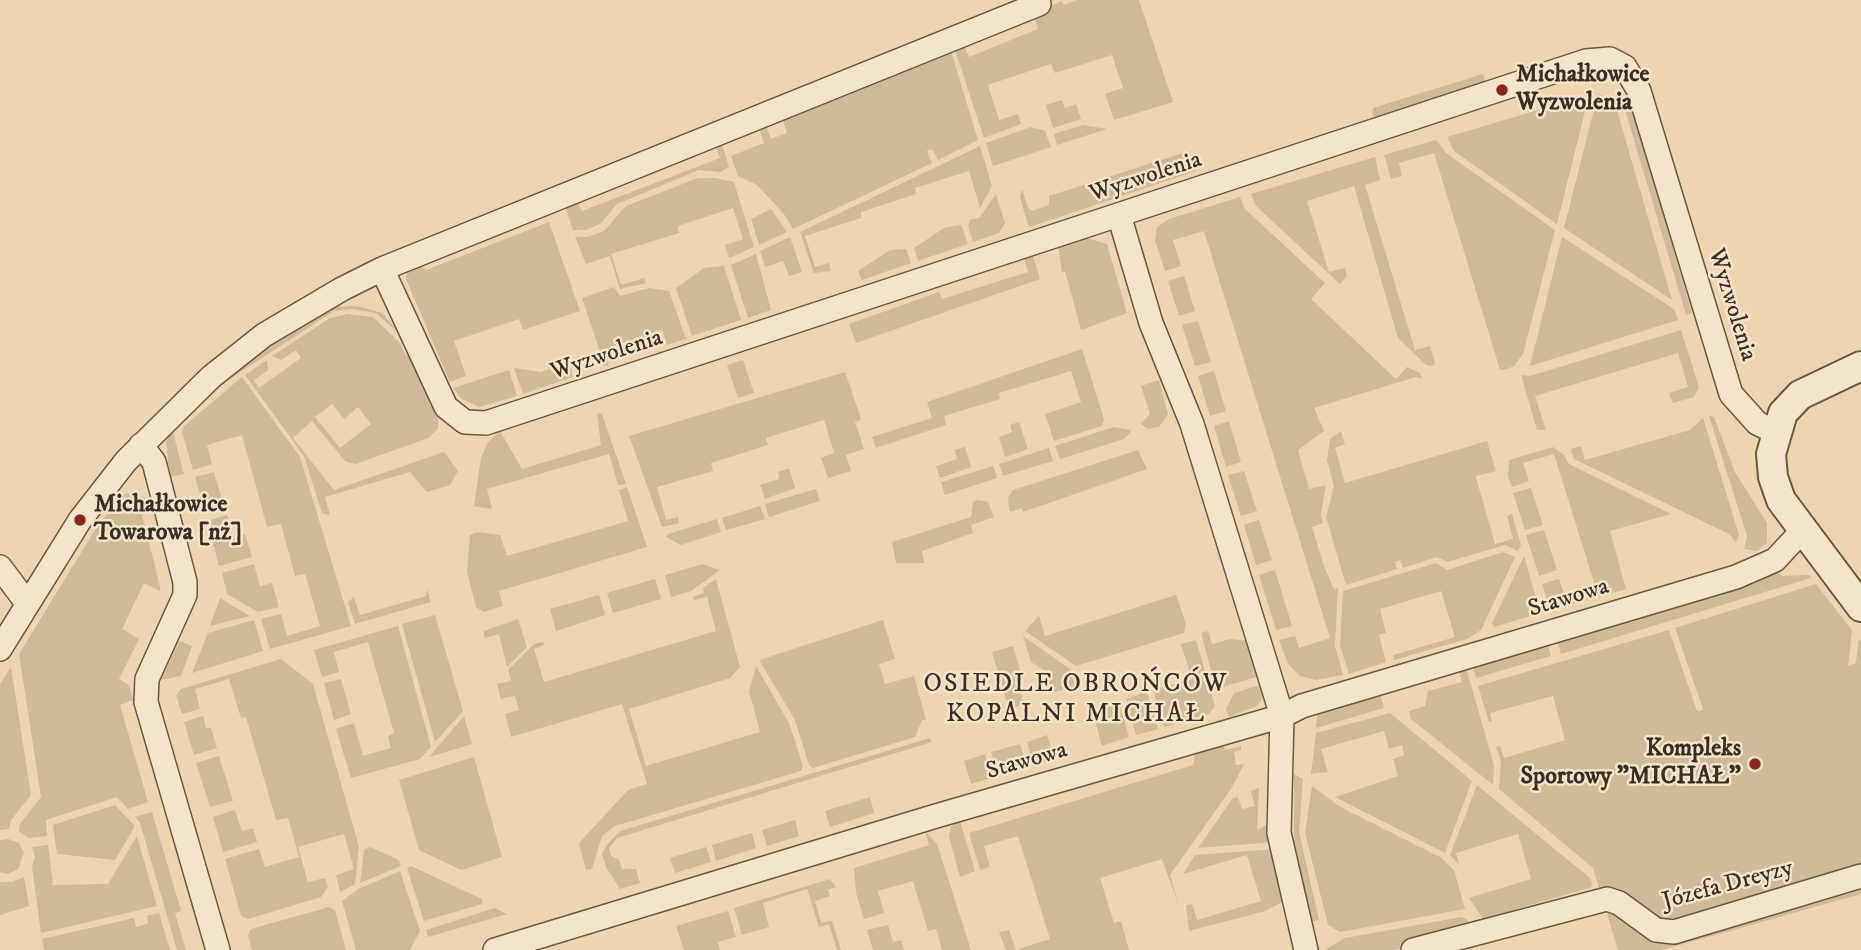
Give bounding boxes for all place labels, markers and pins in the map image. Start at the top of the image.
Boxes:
place label: Michałkowice Wyzwolenia [1516,62,1650,118]
marker: Michałkowice Wyzwolenia [1494,82,1510,98]
place label: Michałkowice Towarowa [nż] [94,492,242,548]
marker: Michałkowice Towarowa [nż] [72,512,88,528]
place label: Kompleks Sportowy "MICHAŁ" [1521,736,1741,792]
marker: Kompleks Sportowy "MICHAŁ" [1747,756,1763,772]

